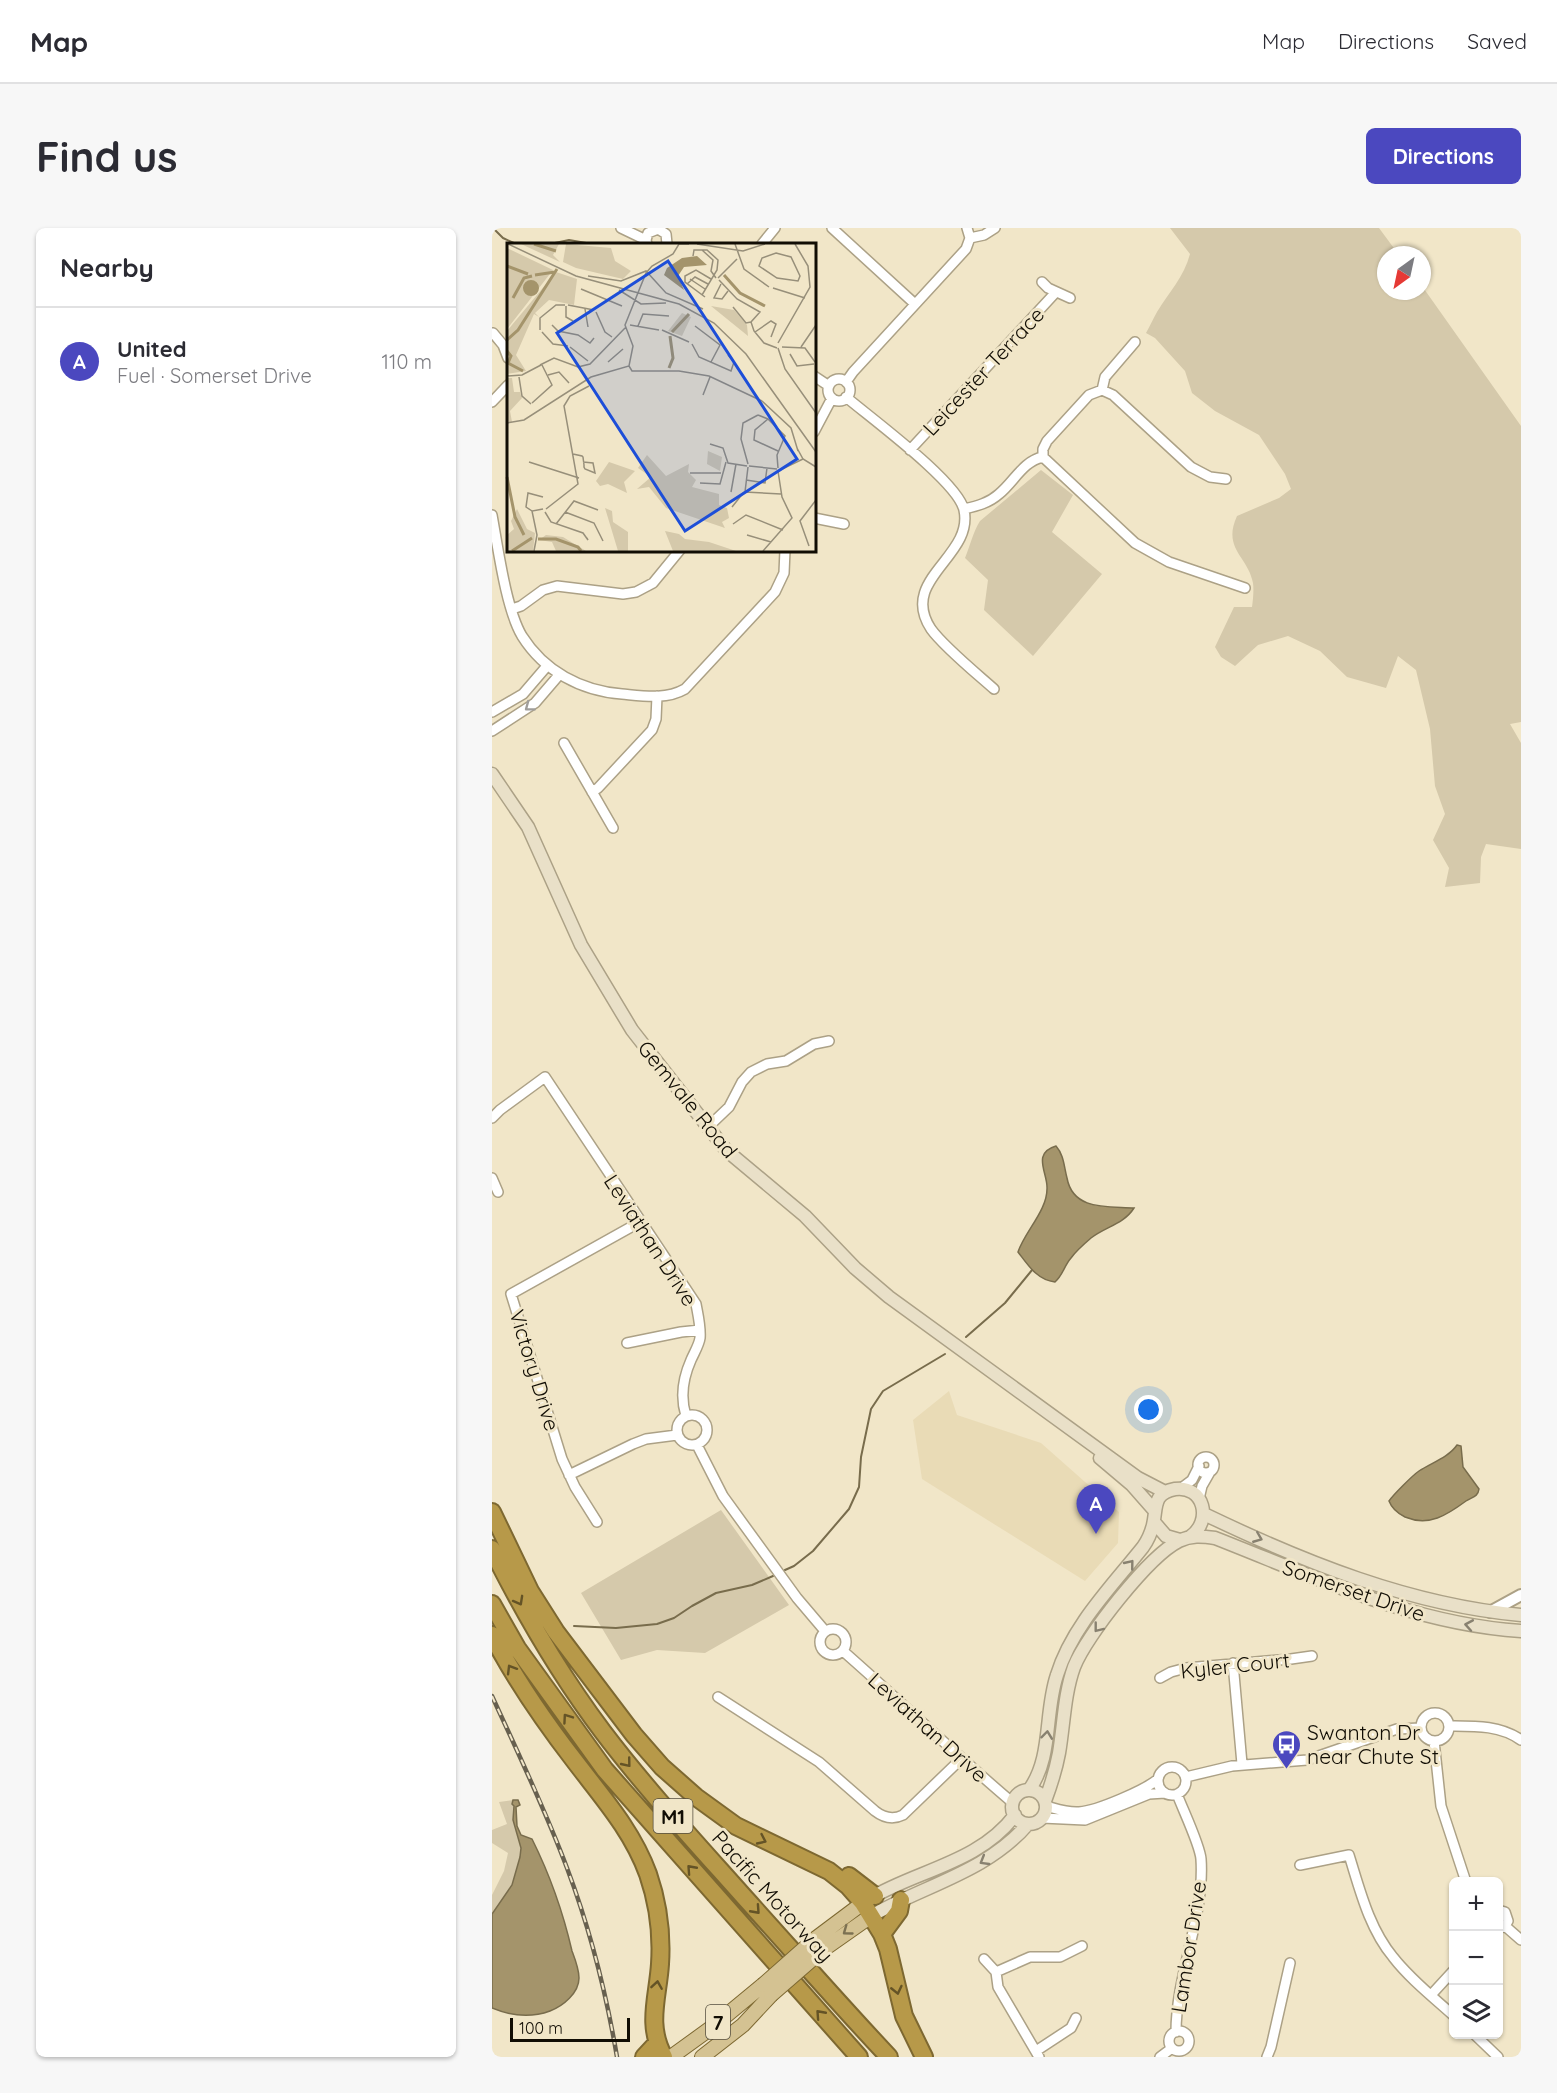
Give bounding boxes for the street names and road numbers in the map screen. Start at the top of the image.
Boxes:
street label: Leicester Terrace [917,301,1049,441]
street label: Gemvale Road [633,1035,743,1163]
street label: Leviathan Drive [599,1169,703,1311]
street label: Victory Drive [504,1306,566,1434]
street label: Somerset Drive [1279,1554,1429,1626]
street label: Kyler Court [1179,1646,1291,1684]
street label: Leviathan Drive [863,1667,993,1787]
road number: M1 [654,1799,693,1833]
street label: Pacific Motorway [707,1825,839,1967]
street label: Lambor Drive [1165,1879,1211,2015]
road number: 7 [706,2005,730,2039]

